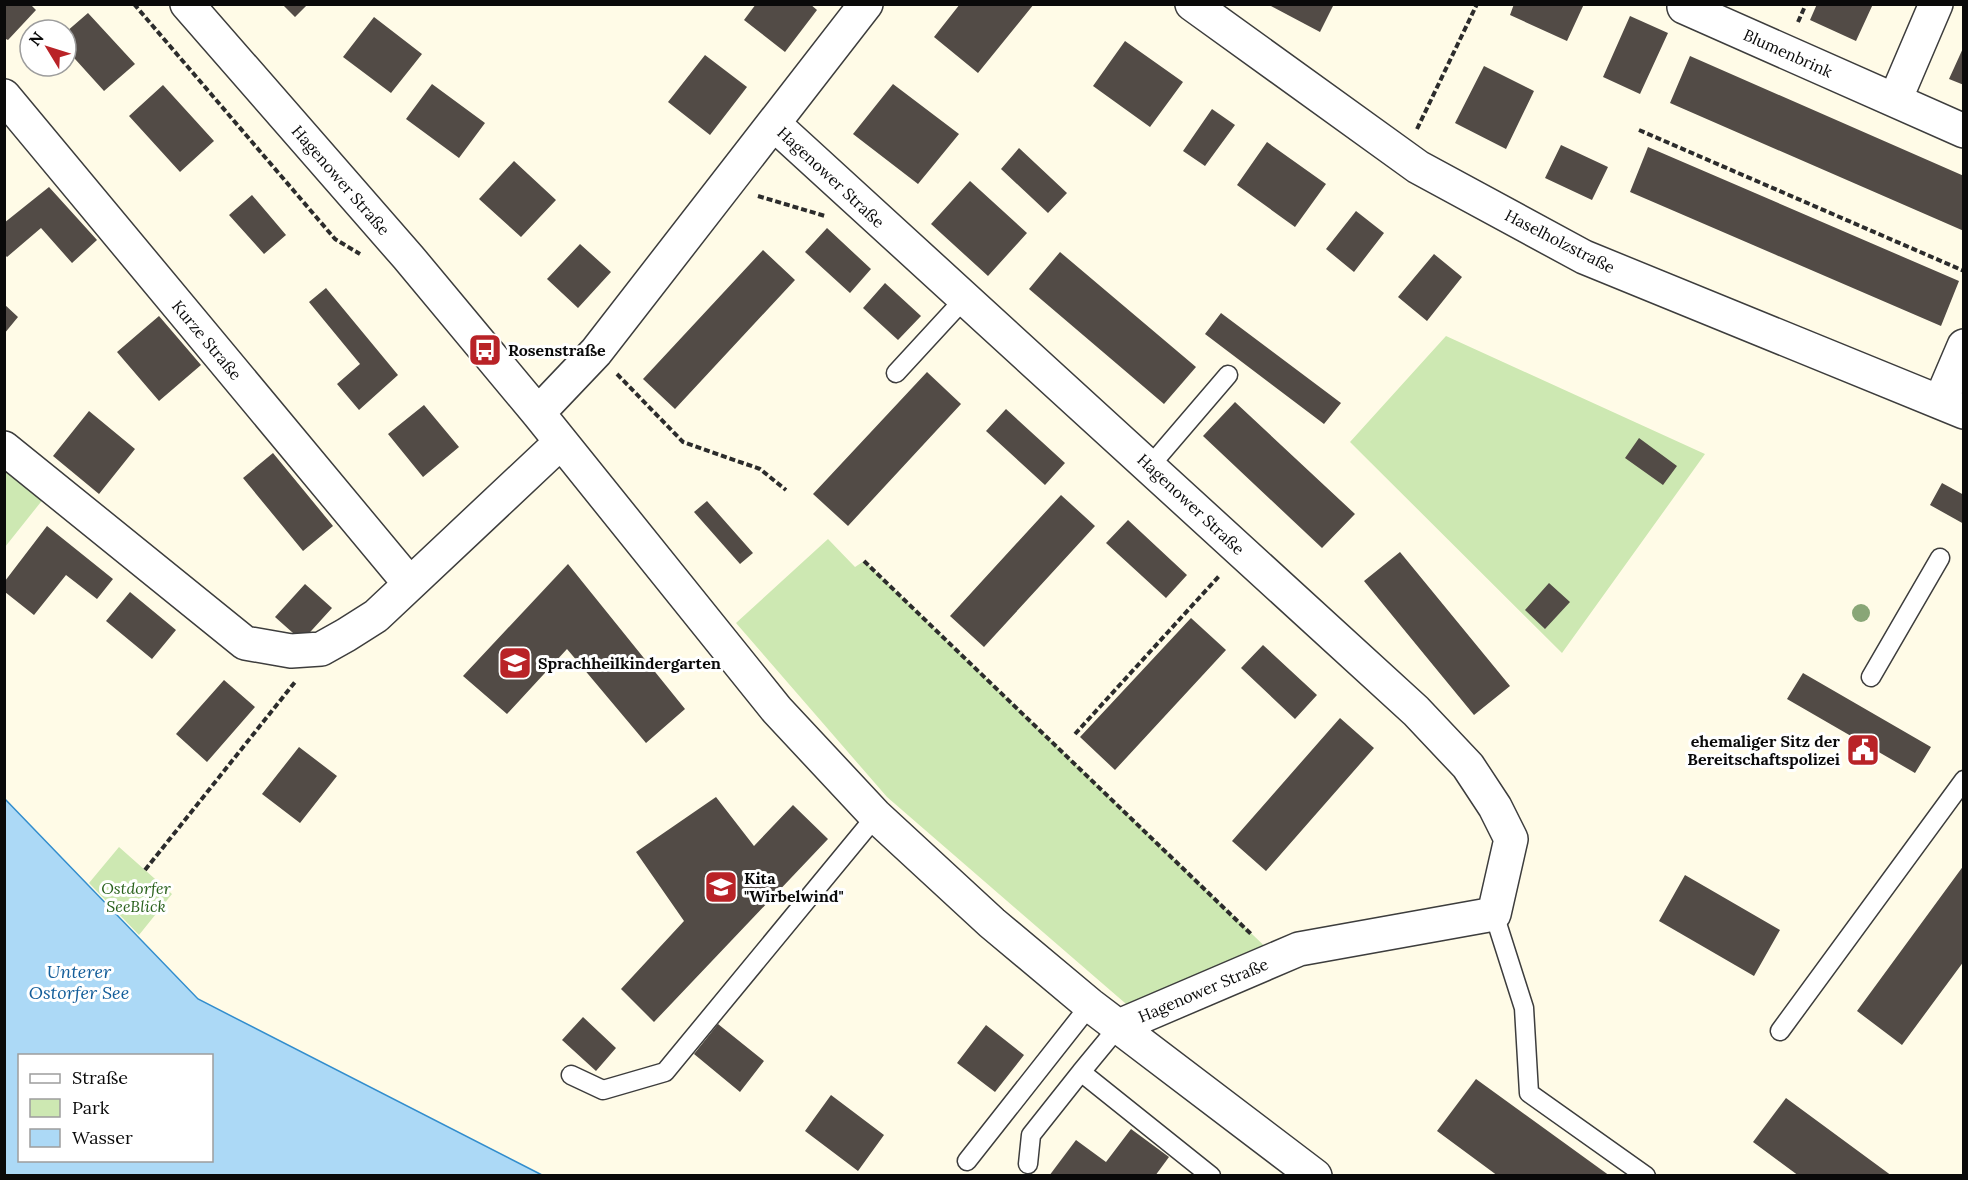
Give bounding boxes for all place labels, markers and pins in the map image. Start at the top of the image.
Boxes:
bus stop icon: Rosenstraße [467,332,503,368]
place label: Rosenstraße [508,340,606,360]
school or university icon: Sprachheilkindergarten [497,645,533,681]
place label: Sprachheilkindergarten [538,653,721,673]
place label: ehemaliger Sitz der Bereitschaftspolizei [1687,731,1840,769]
public building icon: ehemaliger Sitz der Bereitschaftspolizei [1845,732,1881,768]
place label: Kita "Wirbelwind" [744,868,844,906]
school or university icon: Kita "Wirbelwind" [703,869,739,905]

